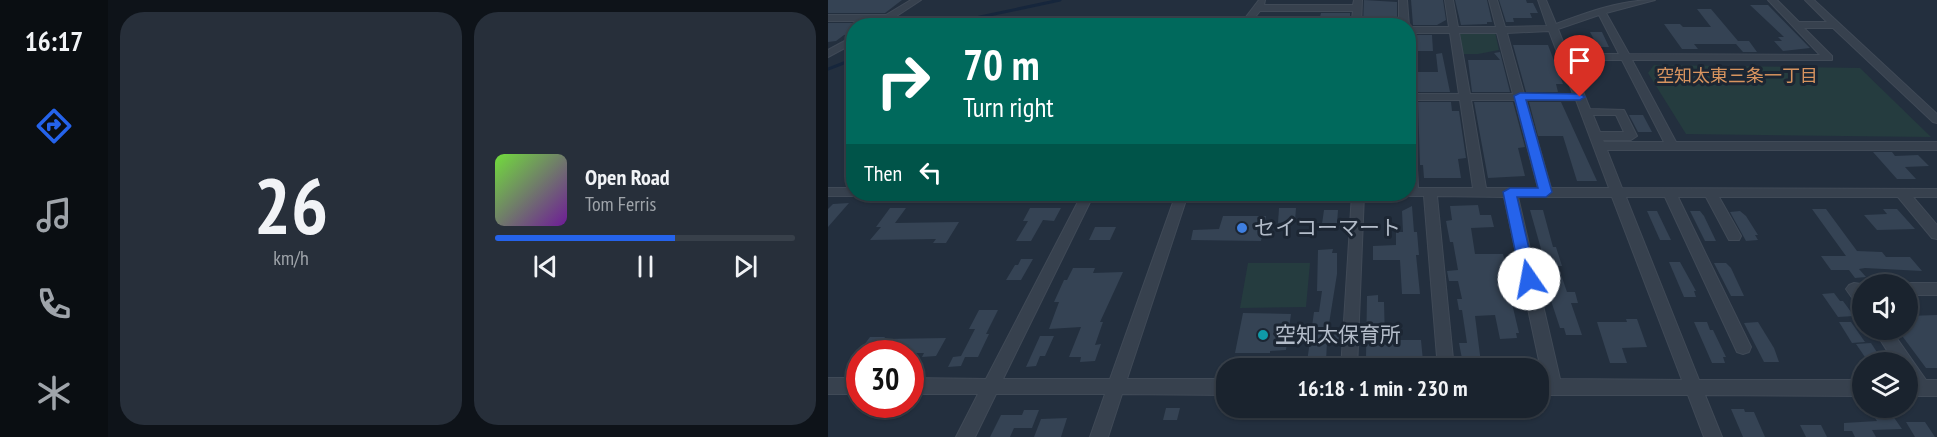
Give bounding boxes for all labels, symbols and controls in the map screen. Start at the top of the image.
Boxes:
text: 16:17 [25,24,83,58]
pin [1554,35,1605,97]
text: 70 m [963,37,1040,92]
icon: right [864,42,942,120]
icon: arrive [1563,44,1596,77]
district label: 空知太東三条一丁目 [1656,64,1818,87]
text: Turn right [963,90,1054,124]
icon: directions [33,105,75,147]
text: 26 [254,155,328,256]
icon: left [914,156,947,189]
text: Then [864,159,902,187]
text: Open Road [585,163,670,191]
text: Tom Ferris [585,191,656,217]
icon: music [33,194,75,236]
place label: セイコーマート [1254,214,1401,241]
marker: セイコーマート [1235,221,1249,235]
text: km/h [273,245,309,271]
position arrow [1497,247,1561,311]
icon: previous [529,250,562,283]
icon: pause [629,250,662,283]
icon: next [729,250,762,283]
map controls [1852,274,1918,418]
button: sound [1852,274,1918,340]
icon: phone [33,283,75,325]
place label: 空知太保育所 [1275,321,1401,348]
marker: 空知太保育所 [1256,328,1270,342]
speed limit sign: 30 [846,340,924,418]
button: layers [1852,352,1918,418]
icon: climate [33,372,75,414]
text: 16:18 · 1 min · 230 m [1297,374,1468,402]

